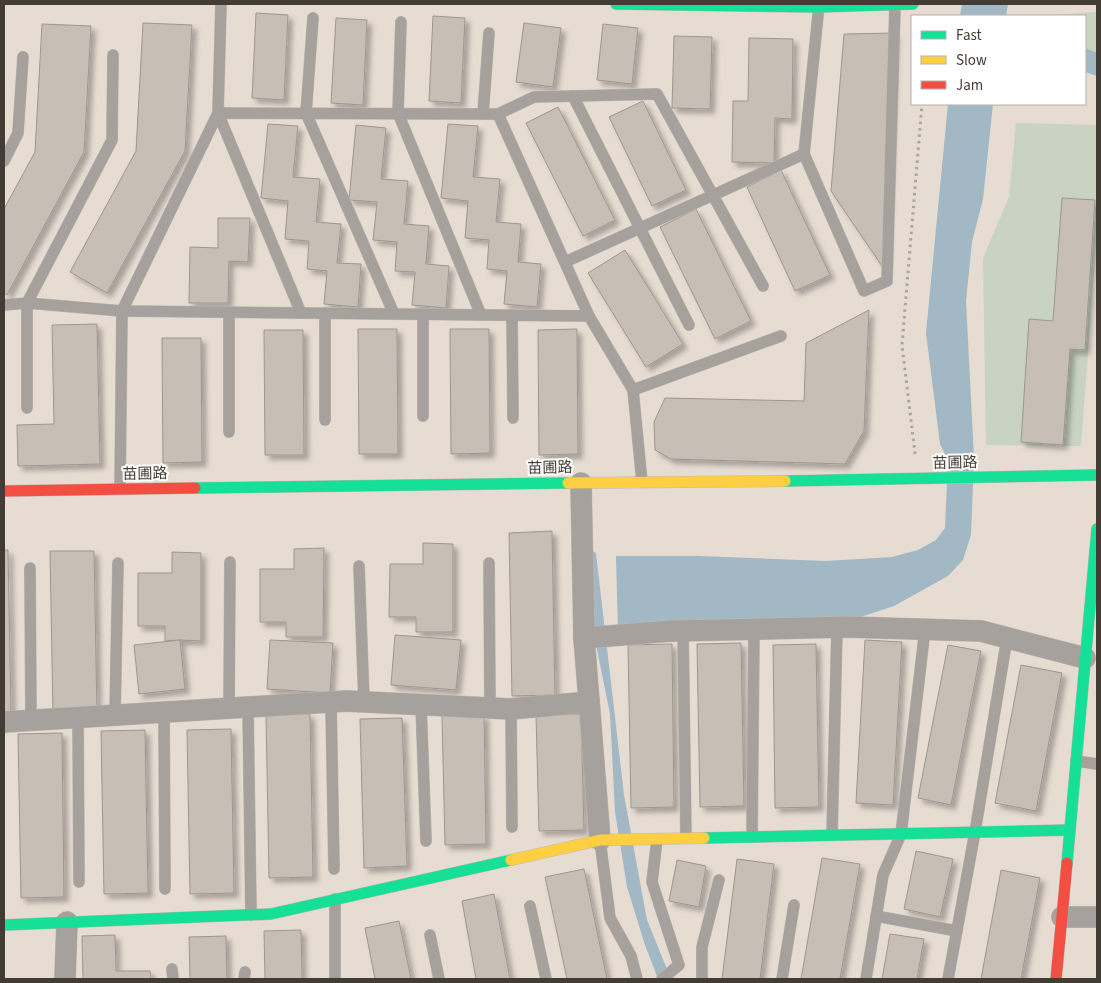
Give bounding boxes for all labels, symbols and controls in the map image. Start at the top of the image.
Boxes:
legend [911,15,1086,105]
text: Fast [956,25,982,46]
text: Slow [956,50,987,71]
text: Jam [956,75,983,96]
street label: 苗圃路 [932,452,978,474]
street label: 苗圃路 [527,457,573,479]
street label: 苗圃路 [122,463,168,485]

